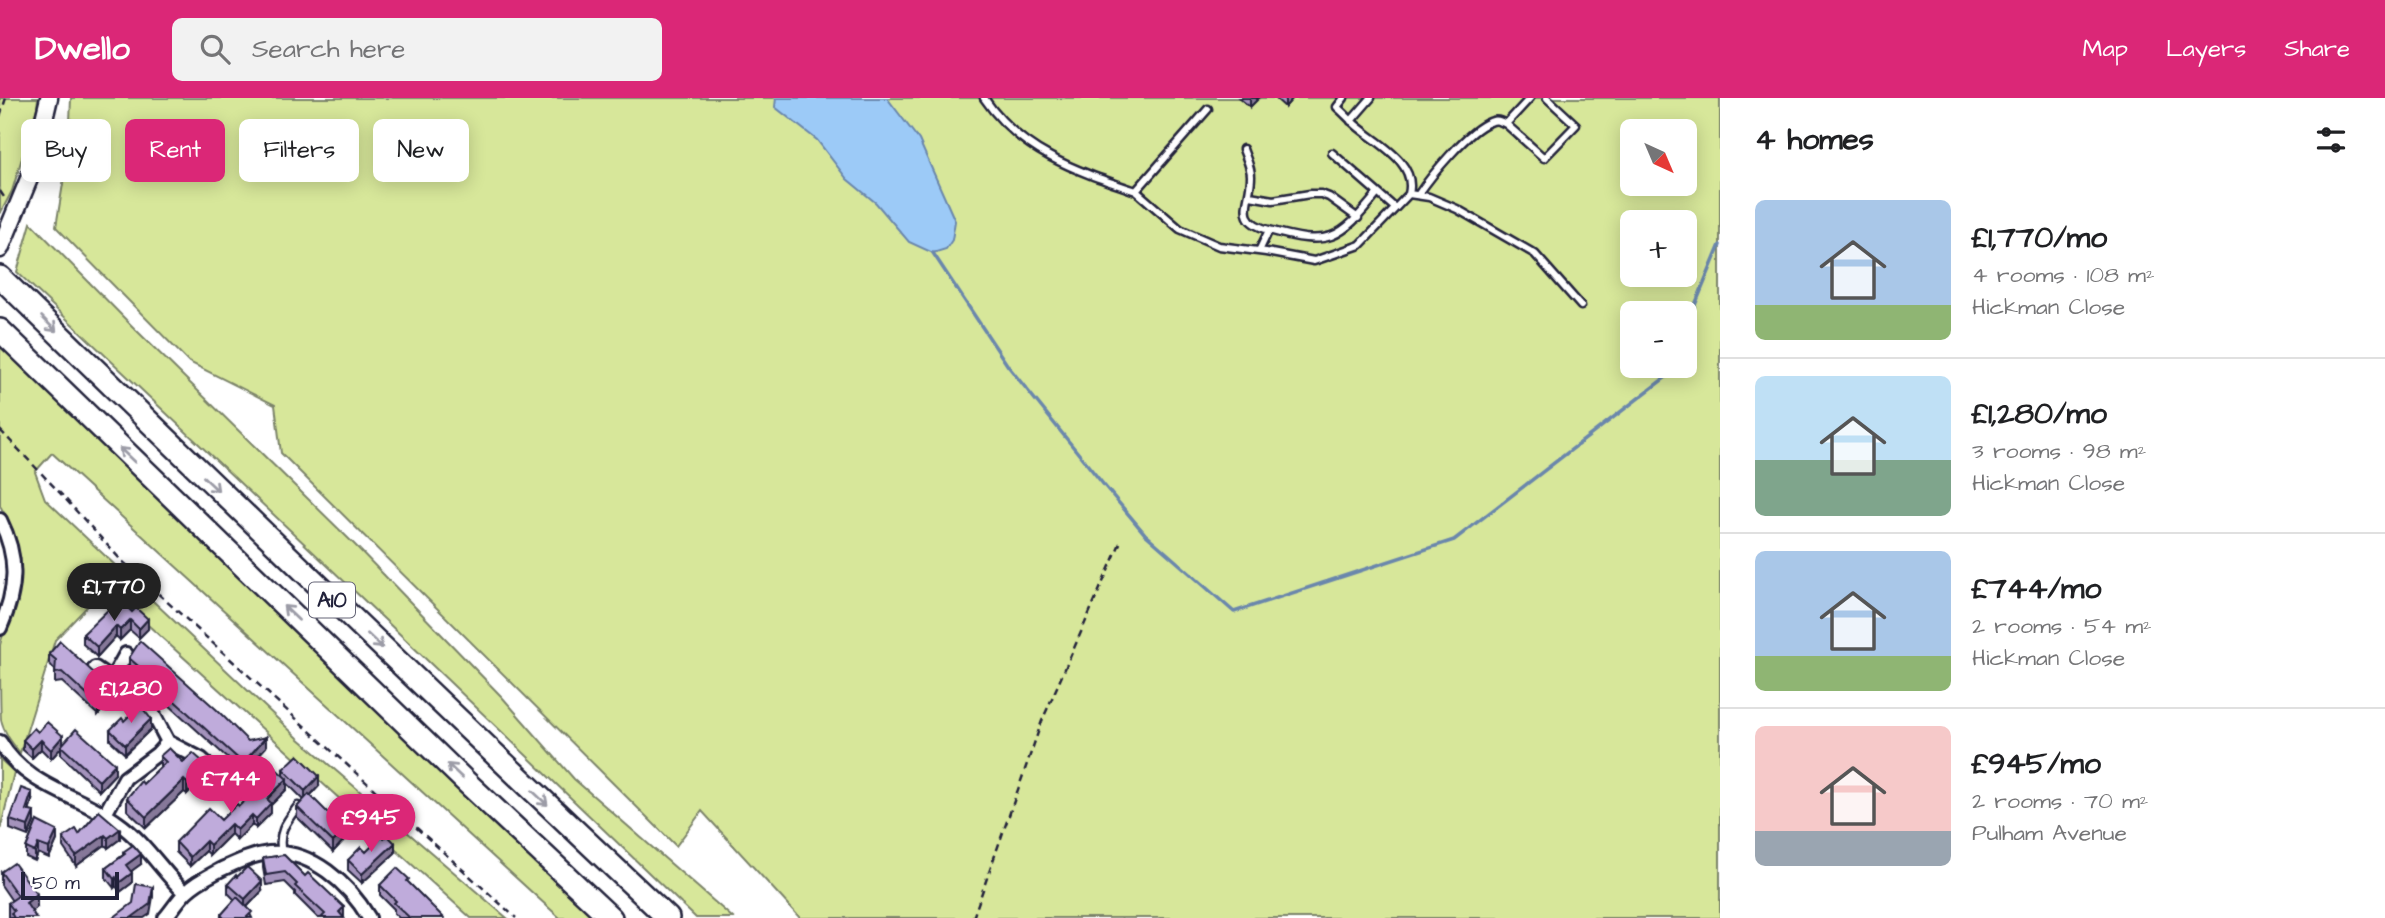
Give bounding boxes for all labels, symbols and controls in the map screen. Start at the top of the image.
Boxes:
search box [172,18,662,81]
text: Dwello [35,26,130,72]
icon: search [196,30,234,68]
text: Search here [252,31,405,67]
text: Map [2083,32,2128,66]
text: Layers [2166,32,2246,66]
text: Share [2284,32,2350,66]
chip: Buy [21,119,111,182]
chip: Rent [125,119,225,182]
chip: Filters [239,119,359,182]
chip: New [373,119,469,182]
north arrow [1620,119,1698,196]
map controls [1620,119,1697,378]
text: 4 homes [1755,119,1874,161]
icon: filters [2312,121,2350,159]
button: + [1620,210,1697,287]
text: £1,770/mo [1972,217,2107,259]
icon: home [1811,228,1895,312]
text: 4 rooms · 108 m² [1972,259,2155,291]
text: Hickman Close [1972,291,2125,323]
button: − [1620,301,1697,378]
one-way arrow [40,316,57,333]
text: £1,280/mo [1972,393,2107,435]
icon: home [1811,404,1895,488]
text: 3 rooms · 98 m² [1972,435,2146,467]
one-way arrow [119,446,136,463]
text: Hickman Close [1972,467,2125,499]
one-way arrow [202,475,219,492]
pin: £1,770 [57,564,171,623]
text: £744/mo [1972,568,2101,610]
text: £1,770 [83,570,145,602]
icon: home [1811,579,1895,663]
road number: A10 [309,582,355,618]
one-way arrow [282,604,299,621]
text: 2 rooms · 54 m² [1972,610,2152,642]
one-way arrow [366,633,383,650]
text: Hickman Close [1972,642,2125,674]
pin: £1,280 [74,666,188,725]
text: £1,280 [100,672,162,704]
text: £945/mo [1972,743,2101,785]
icon: home [1811,754,1895,838]
pin: £744 [190,756,272,815]
text: £744 [202,762,260,794]
one-way arrow [446,762,463,779]
text: 2 rooms · 70 m² [1972,785,2148,817]
one-way arrow [531,790,548,807]
pin: £945 [330,794,412,854]
text: £945 [342,801,400,833]
text: Pulham Avenue [1972,817,2127,849]
scale bar [21,869,119,901]
text: 50 m [32,870,80,897]

